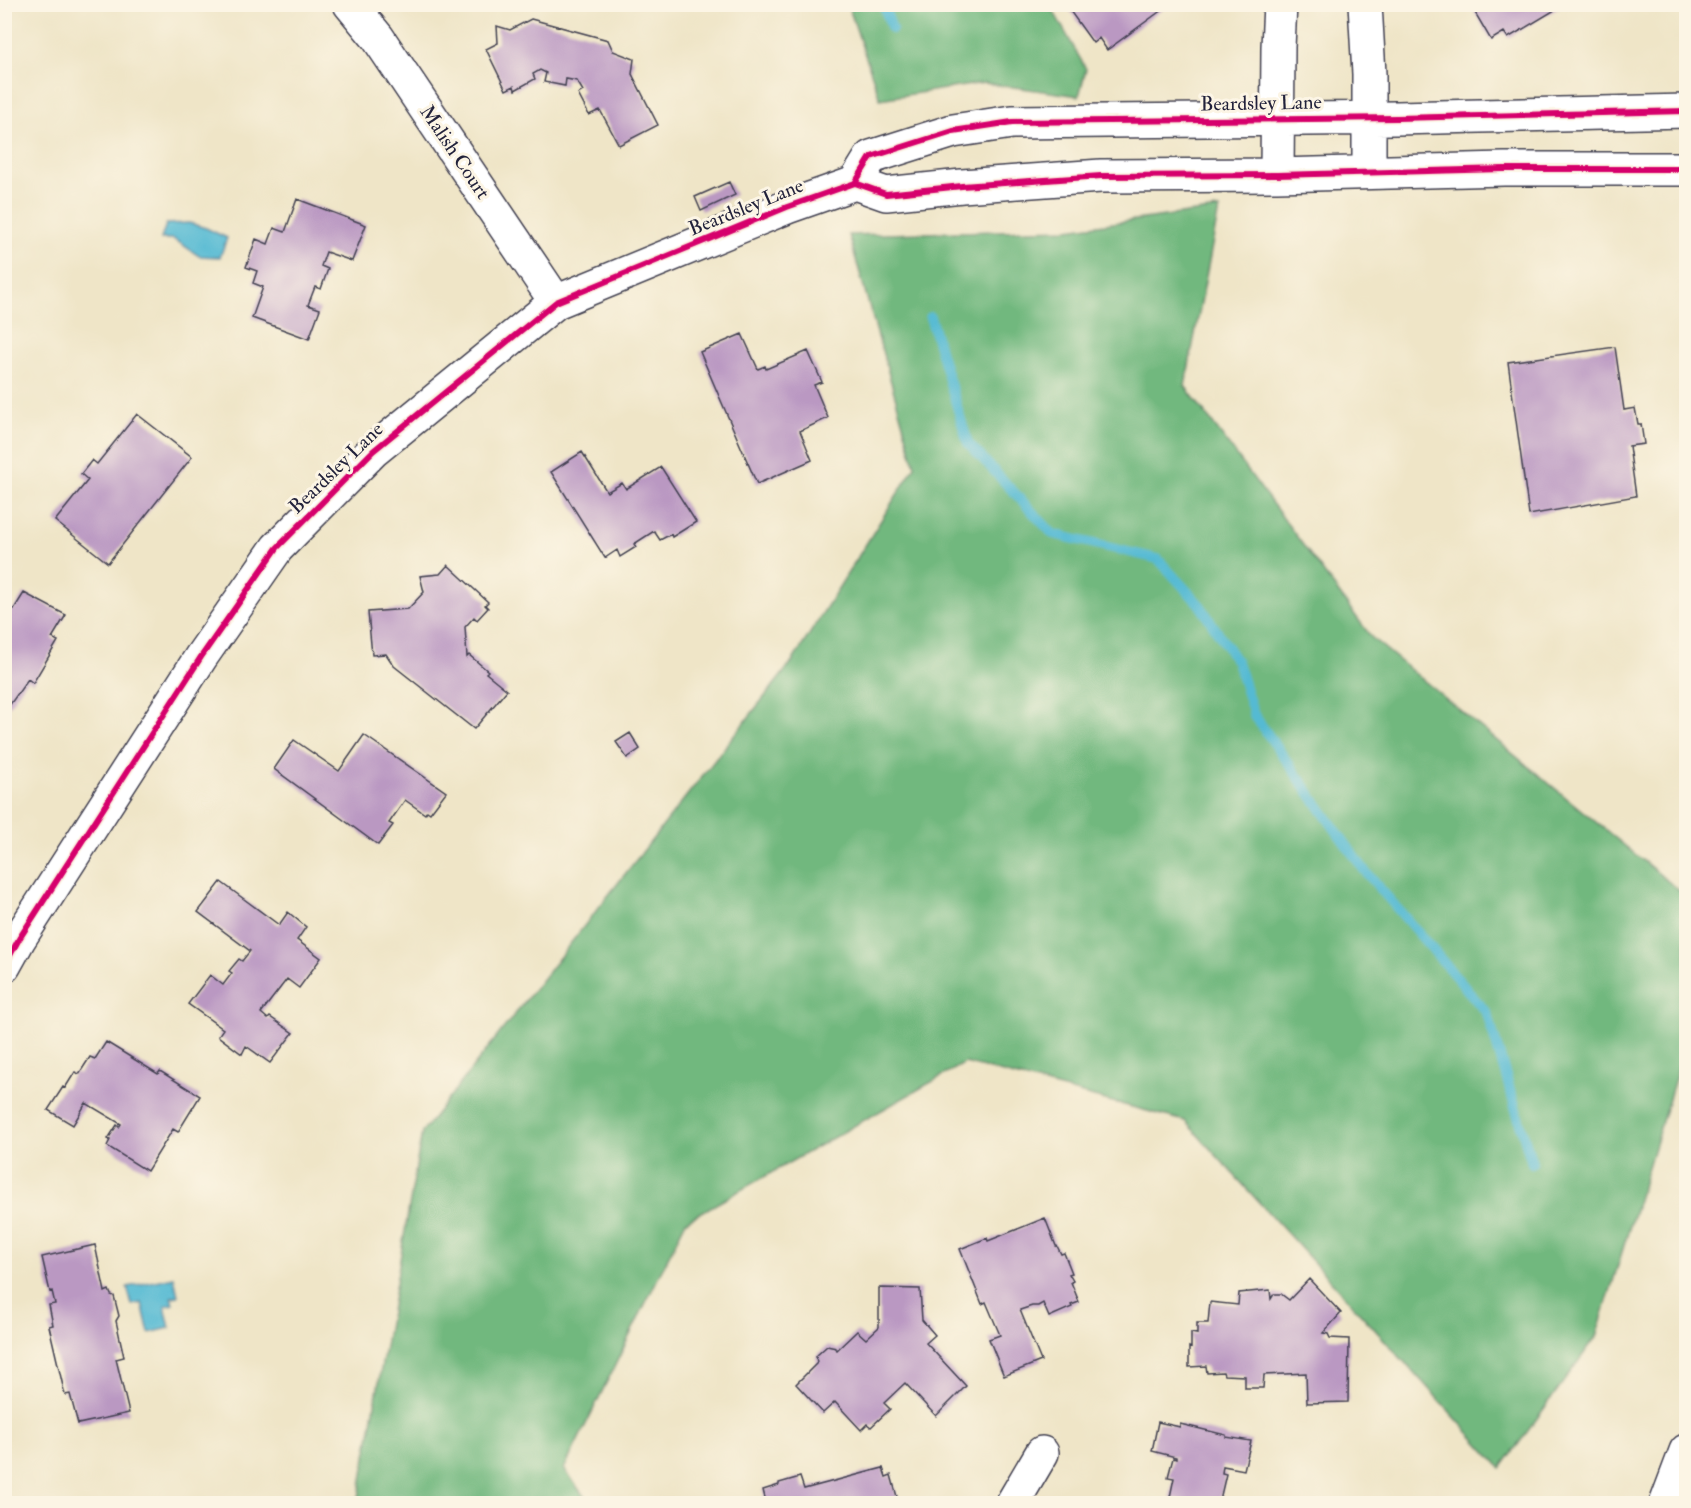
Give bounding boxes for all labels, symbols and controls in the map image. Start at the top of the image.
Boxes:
street label: Beardsley Lane [1200,89,1322,117]
street label: Malish Court [414,100,496,204]
street label: Beardsley Lane [685,173,807,241]
street label: Beardsley Lane [284,417,388,519]

